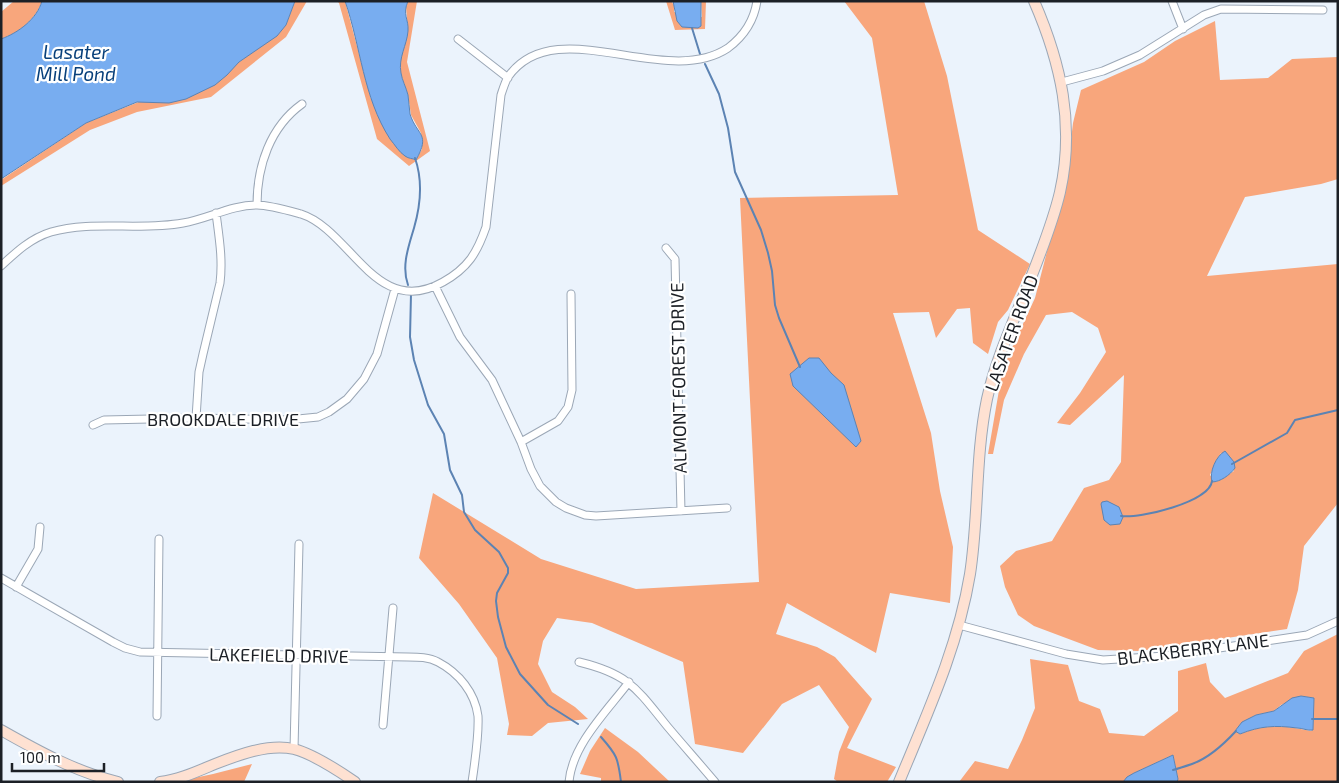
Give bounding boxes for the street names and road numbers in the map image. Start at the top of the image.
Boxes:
street label: LASATER ROAD [980,272,1042,394]
street label: ALMONT FOREST DRIVE [665,282,691,474]
street label: BROOKDALE DRIVE [147,408,299,430]
street label: BLACKBERRY LANE [1116,629,1270,669]
street label: LAKEFIELD DRIVE [209,643,349,667]

